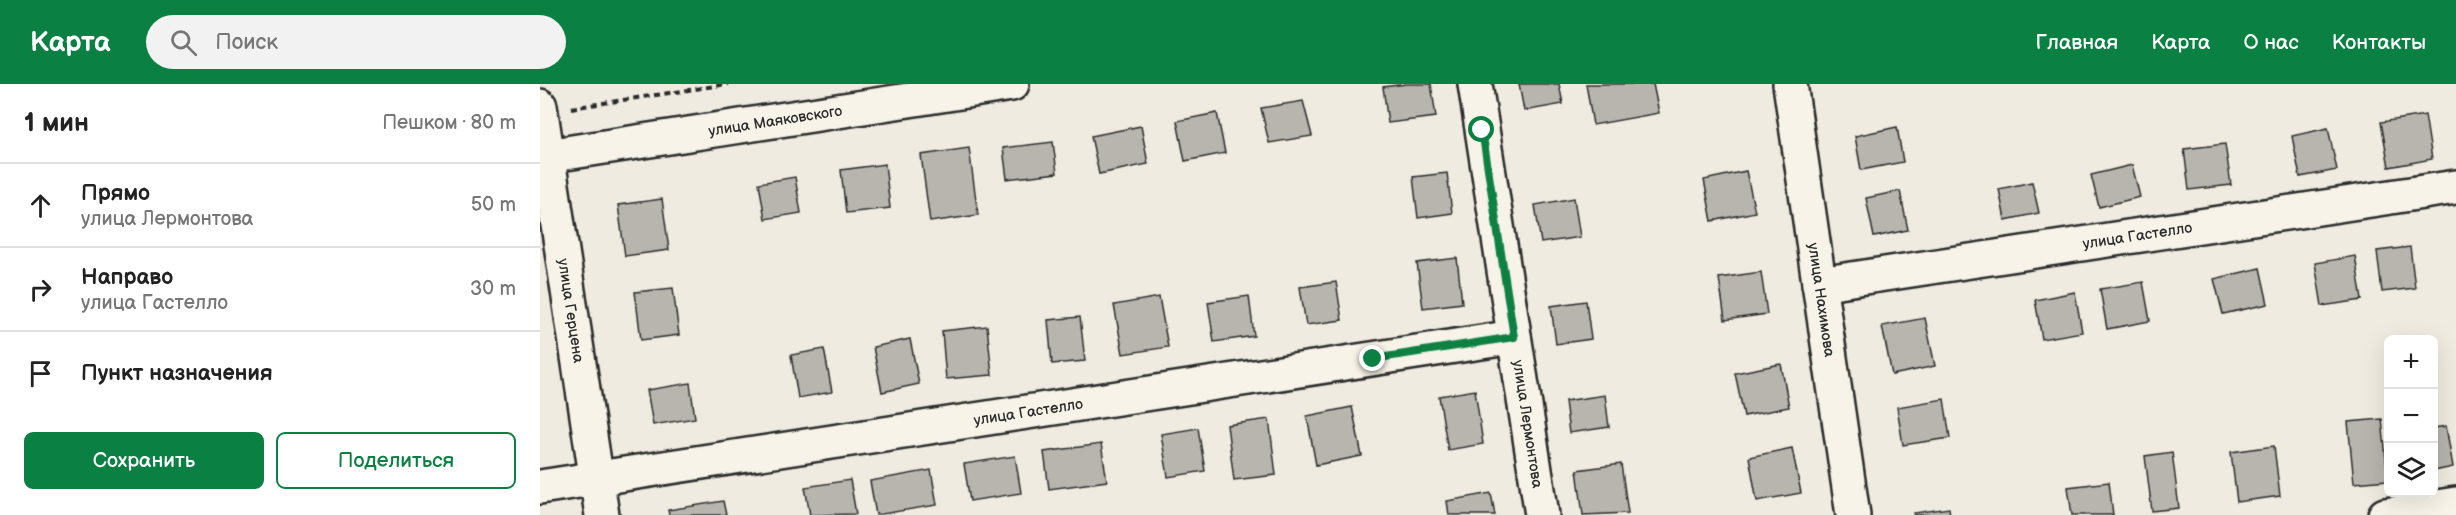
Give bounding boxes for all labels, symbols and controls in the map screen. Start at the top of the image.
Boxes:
search box [146,15,566,69]
text: Карта [30,26,110,59]
icon: search [167,26,200,59]
text: Поиск [215,29,278,56]
text: Главная [2035,30,2118,55]
text: Карта [2151,30,2210,55]
text: О нас [2243,30,2299,55]
text: Контакты [2332,30,2426,55]
street label: улица Маяковского [707,101,844,141]
text: 1 мин [24,108,89,139]
text: Пешком · 80 m [382,111,516,135]
route start [1468,116,1494,142]
text: Прямо [81,180,150,207]
icon: ahead [24,189,57,222]
text: 50 m [471,193,516,217]
text: улица Лермонтова [81,207,253,231]
street label: улица Гастелло [2081,218,2194,254]
street label: улица Нахимова [1803,241,1839,358]
street label: улица Герцена [553,257,588,364]
text: Направо [81,264,173,291]
icon: right [24,273,57,306]
text: 30 m [470,277,516,301]
text: улица Гастелло [81,291,228,315]
map controls [2384,335,2438,497]
button: + [2384,335,2438,389]
route end [1359,345,1385,371]
icon: arrive [24,357,57,390]
street label: улица Лермонтова [1508,359,1547,490]
text: Пункт назначения [81,360,273,387]
button: − [2384,389,2438,443]
street label: улица Гастелло [972,394,1084,430]
button: Сохранить [24,432,264,489]
button: Поделиться [276,432,516,489]
button: layers [2384,443,2438,497]

